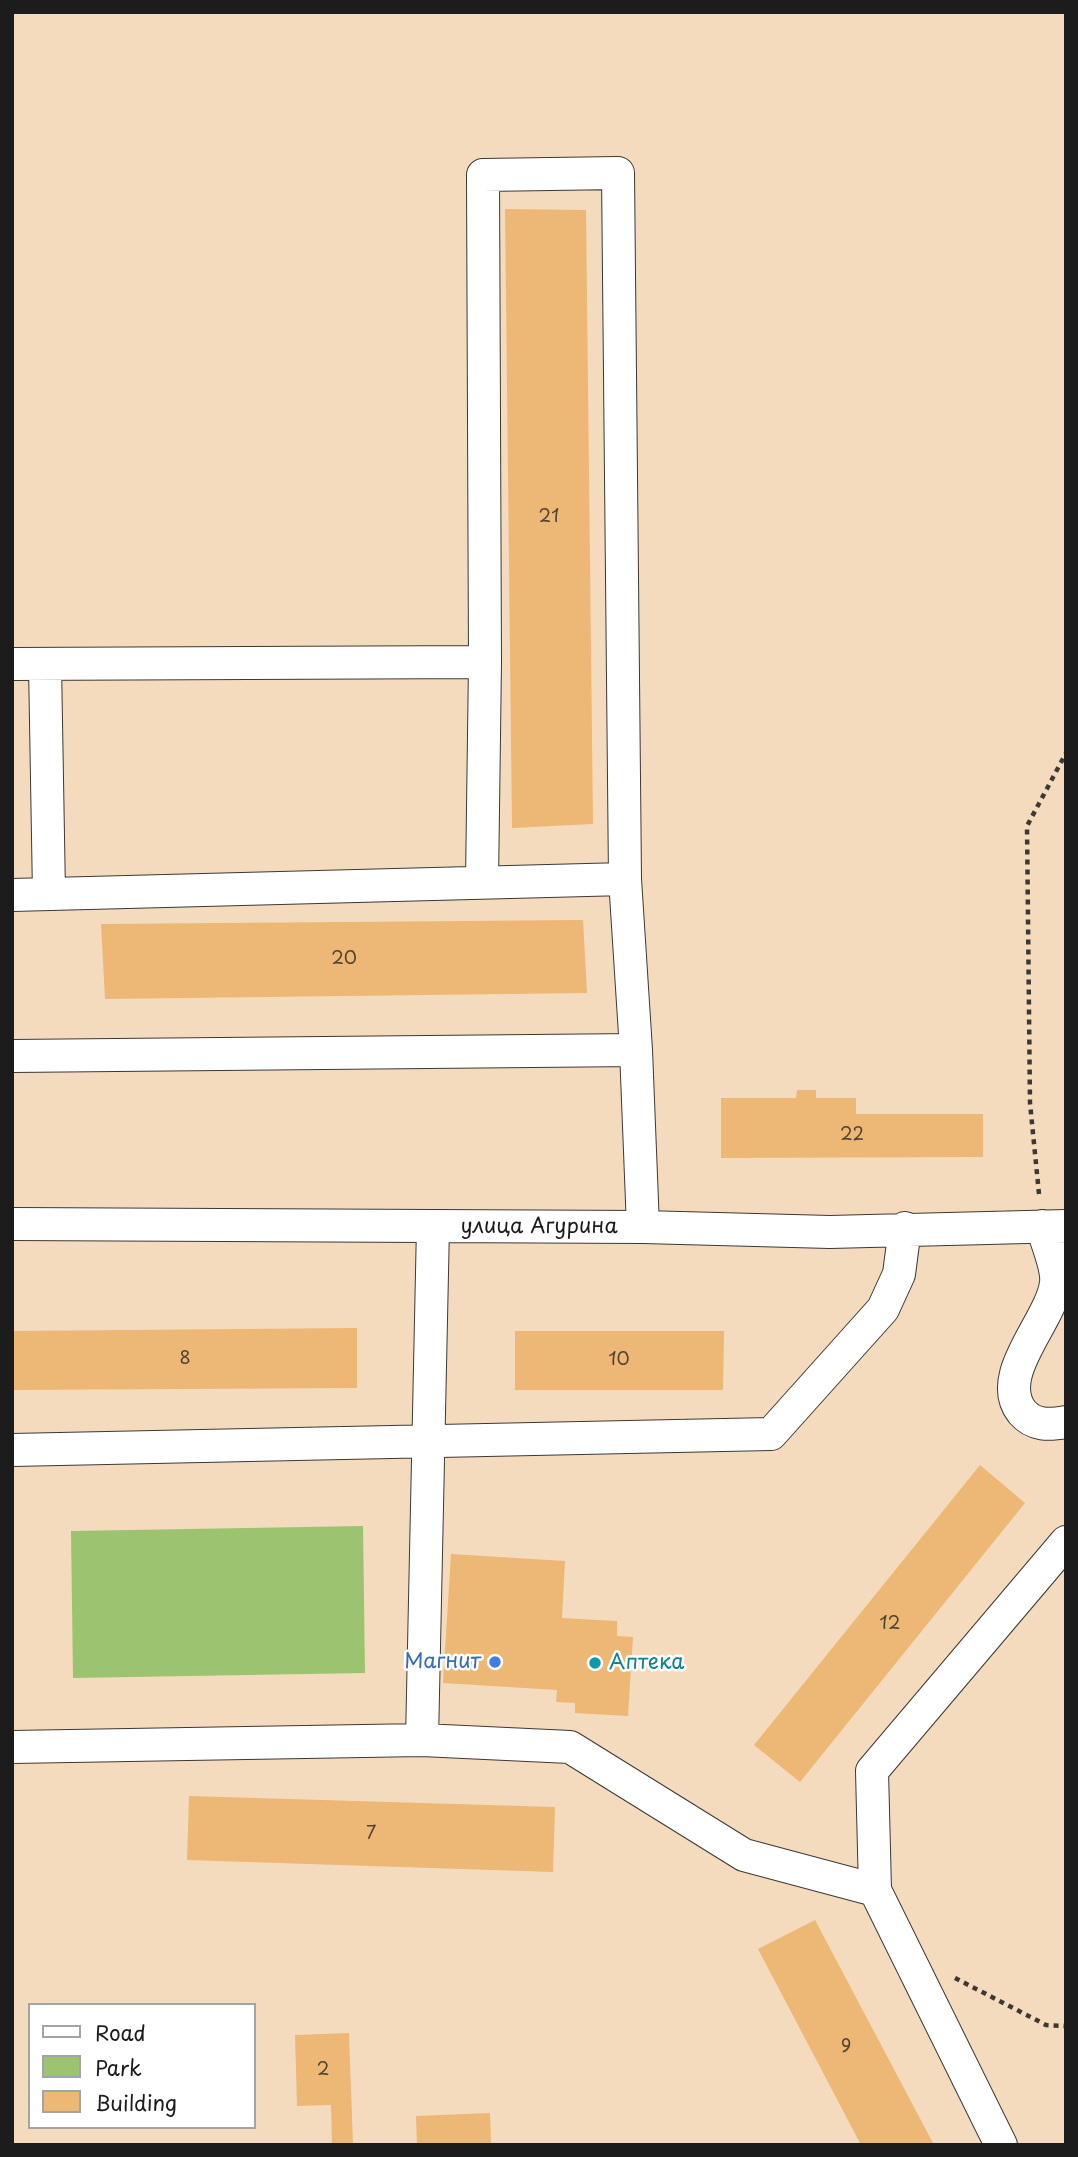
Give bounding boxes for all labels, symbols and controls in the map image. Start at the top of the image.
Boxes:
house number: 21 [539,506,559,528]
house number: 20 [331,948,357,970]
house number: 22 [840,1124,864,1146]
street label: улица Агурина [460,1214,618,1240]
house number: 8 [179,1348,191,1370]
house number: 10 [608,1349,630,1371]
house number: 12 [880,1613,900,1635]
place label: Магнит [404,1649,481,1675]
place label: Аптека [609,1650,684,1676]
marker: Магнит [487,1654,503,1670]
marker: Аптека [587,1655,603,1671]
house number: 7 [366,1823,376,1845]
legend [28,2003,256,2129]
text: Road [95,2016,146,2048]
house number: 9 [841,2036,851,2058]
text: Park [95,2051,142,2083]
house number: 2 [317,2059,329,2081]
text: Building [95,2086,177,2118]

